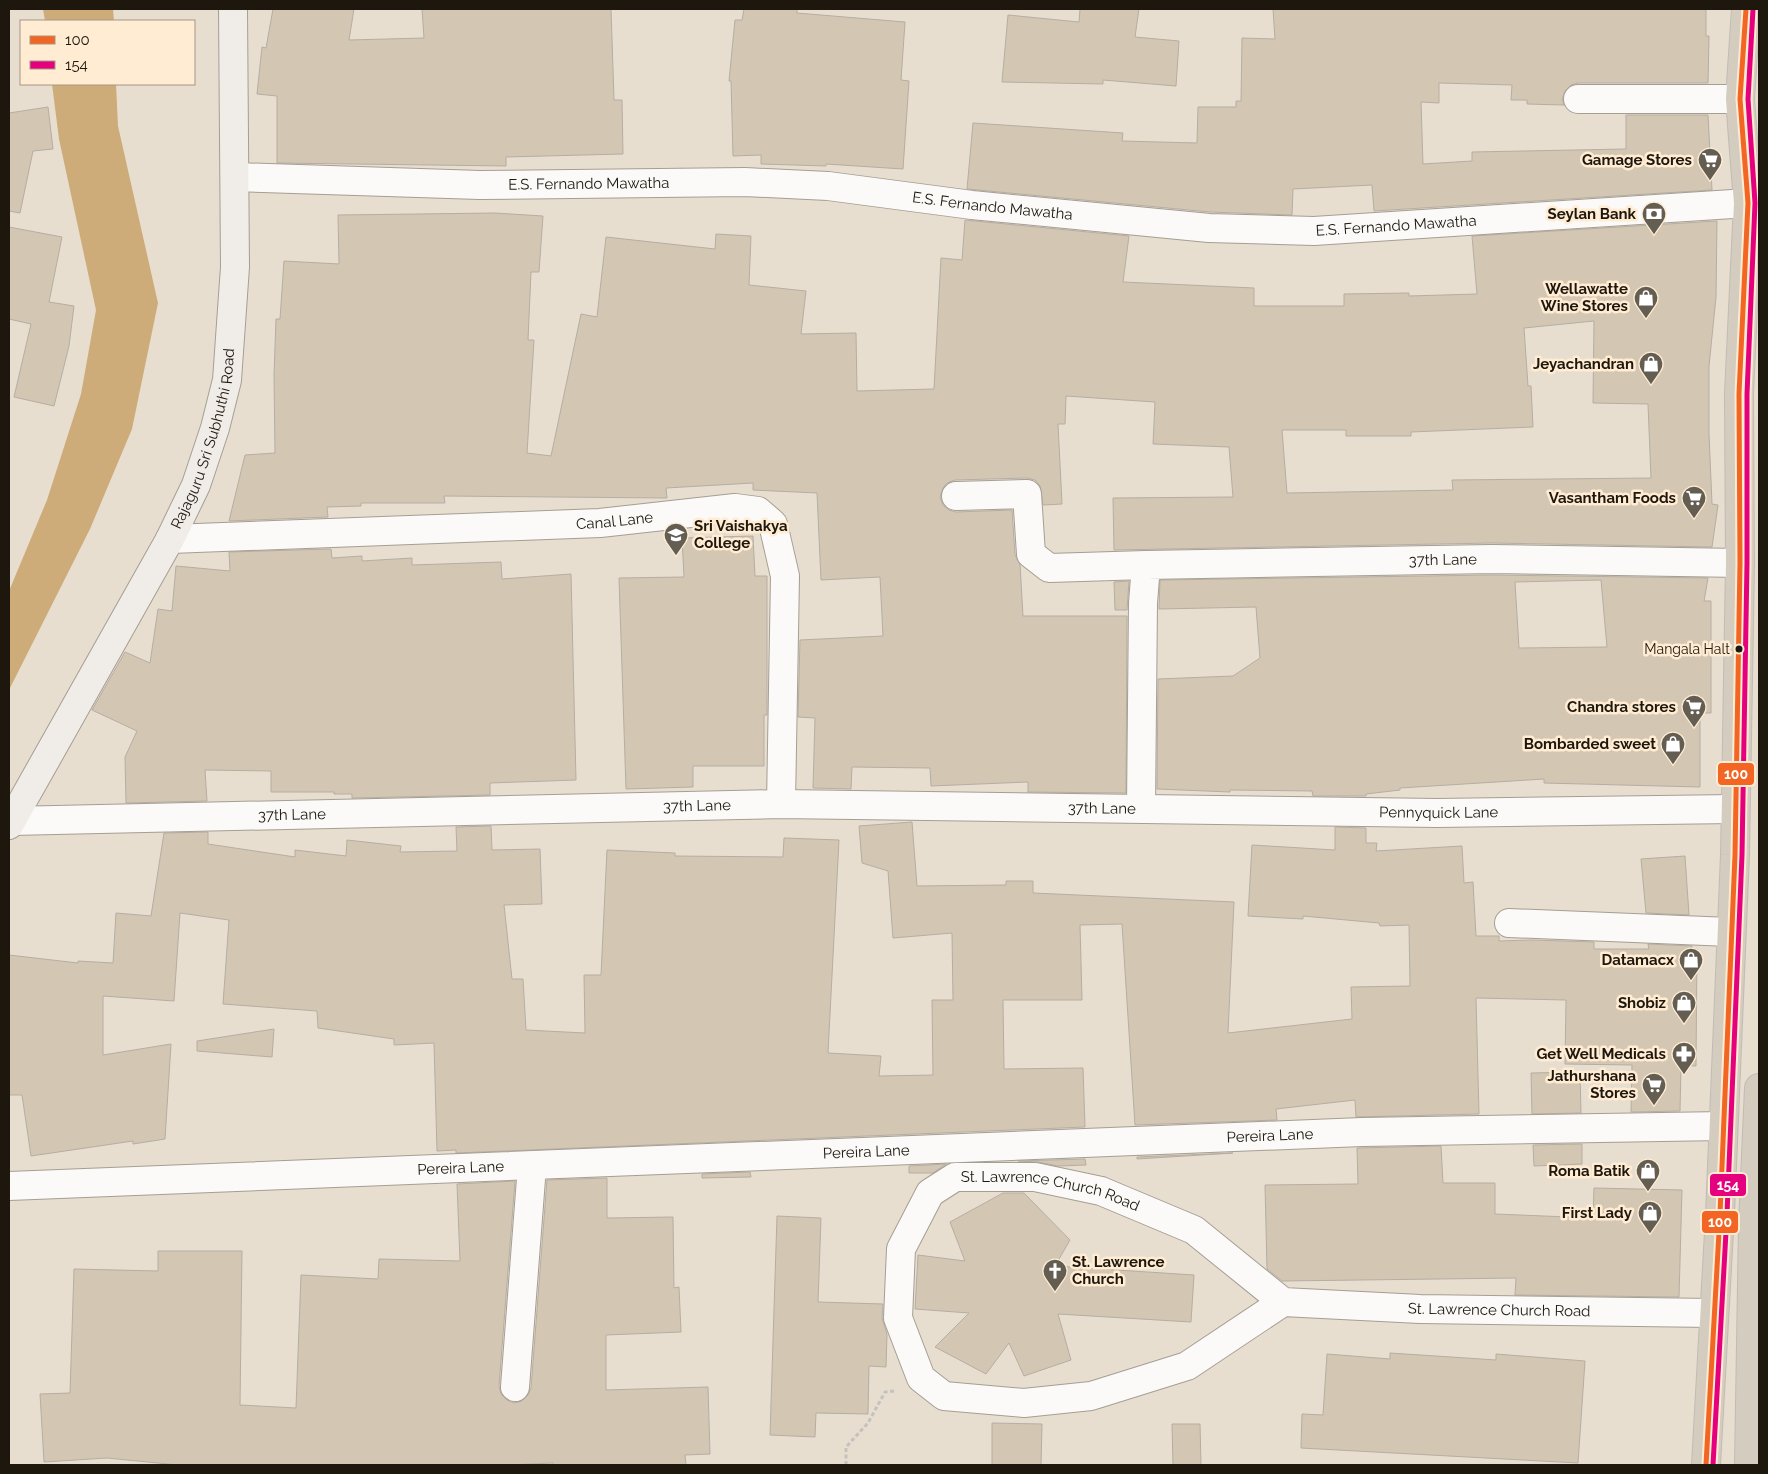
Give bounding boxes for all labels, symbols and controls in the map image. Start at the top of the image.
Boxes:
legend [20,20,195,85]
text: 100 [65,31,90,49]
text: 154 [65,56,88,74]
supermarket icon: Gamage Stores [1697,147,1723,181]
place label: Gamage Stores [1582,151,1692,169]
street label: E.S. Fernando Mawatha [508,174,670,194]
street label: E.S. Fernando Mawatha [911,188,1073,224]
bank icon: Seylan Bank [1641,201,1667,235]
place label: Seylan Bank [1548,205,1637,223]
street label: E.S. Fernando Mawatha [1315,212,1477,240]
place label: Wellawatte Wine Stores [1541,280,1628,315]
shop icon: Wellawatte Wine Stores [1633,285,1659,319]
street label: Rajaguru Sri Subhuthi Road [167,348,238,532]
shop icon: Jeyachandran [1638,351,1664,385]
place label: Jeyachandran [1533,355,1634,373]
supermarket icon: Vasantham Foods [1681,485,1707,519]
place label: Vasantham Foods [1549,489,1676,507]
street label: Canal Lane [576,508,654,533]
place label: Sri Vaishakya College [694,517,788,552]
school or university icon: Sri Vaishakya College [663,522,689,556]
street label: 37th Lane [1409,550,1477,569]
place label: Mangala Halt [1644,641,1730,657]
marker: Mangala Halt [1734,644,1744,654]
supermarket icon: Chandra stores [1681,694,1707,728]
place label: Chandra stores [1567,698,1676,716]
shop icon: Bombarded sweet [1660,731,1686,765]
place label: Bombarded sweet [1524,735,1656,753]
line badge: 100 [1717,762,1755,786]
text: 100 [1724,766,1748,782]
street label: 37th Lane [663,796,731,816]
street label: 37th Lane [1068,799,1136,818]
street label: Pennyquick Lane [1379,803,1499,822]
street label: 37th Lane [258,805,326,825]
shop icon: Datamacx [1678,947,1704,981]
place label: Datamacx [1602,951,1674,969]
shop icon: Shobiz [1671,990,1697,1024]
place label: Shobiz [1618,994,1666,1012]
pharmacy icon: Get Well Medicals [1671,1041,1697,1075]
place label: Get Well Medicals [1536,1045,1666,1063]
place label: Jathurshana Stores [1548,1067,1636,1102]
supermarket icon: Jathurshana Stores [1641,1072,1667,1106]
street label: Pereira Lane [1226,1125,1314,1146]
street label: Pereira Lane [823,1141,910,1163]
street label: Pereira Lane [417,1157,505,1179]
shop icon: Roma Batik [1635,1158,1661,1192]
place label: Roma Batik [1548,1162,1631,1180]
street label: St. Lawrence Church Road [961,1168,1142,1215]
line badge: 154 [1709,1173,1747,1197]
text: 154 [1717,1177,1739,1193]
shop icon: First Lady [1637,1200,1663,1234]
place label: First Lady [1562,1204,1633,1222]
line badge: 100 [1701,1210,1739,1234]
text: 100 [1708,1214,1732,1230]
place label: St. Lawrence Church [1072,1253,1165,1288]
church icon: St. Lawrence Church [1042,1258,1068,1292]
street label: St. Lawrence Church Road [1407,1299,1591,1320]

